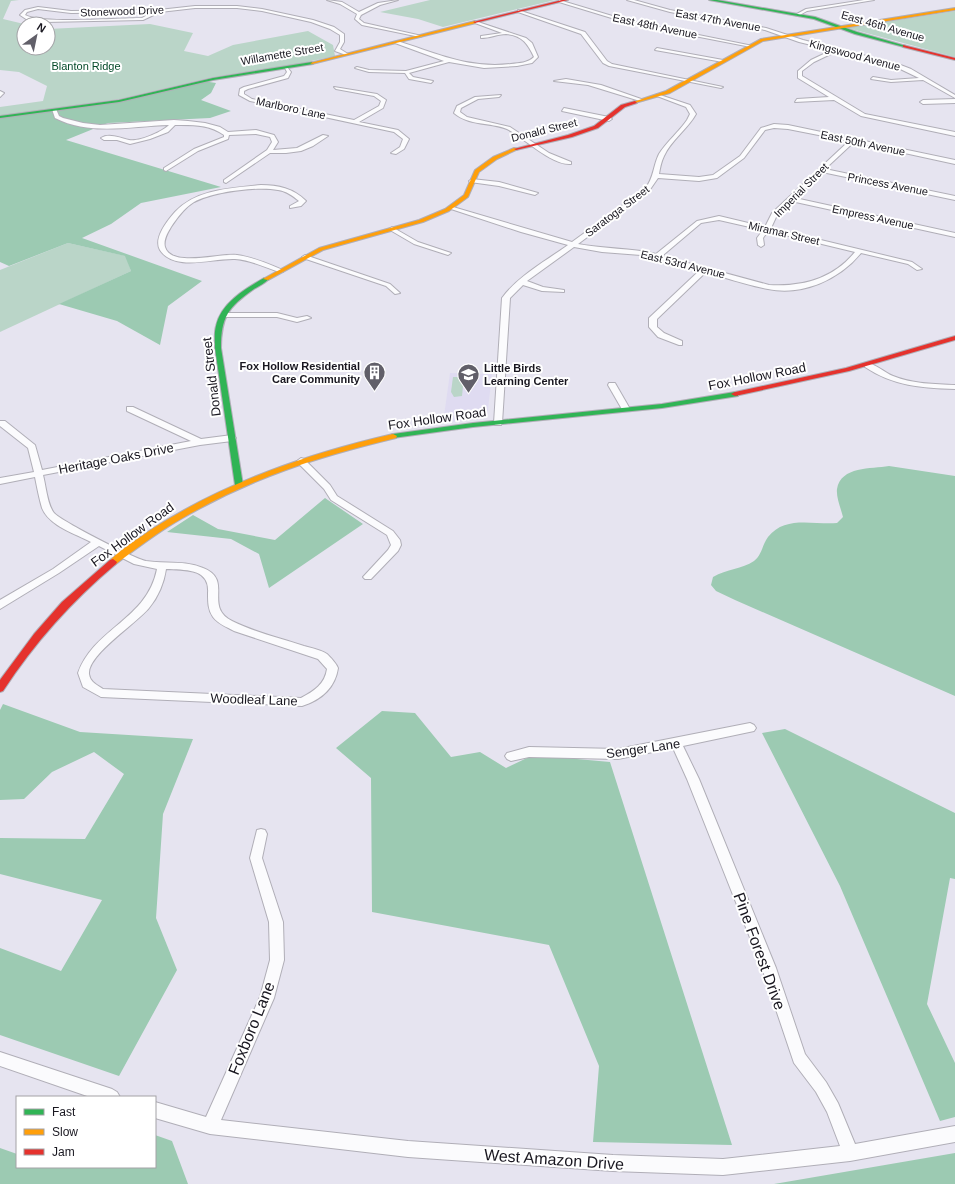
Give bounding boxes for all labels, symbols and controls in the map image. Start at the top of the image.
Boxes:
street label: Stonewood Drive [80,4,164,18]
street label: East 47th Avenue [675,7,761,33]
street label: East 46th Avenue [840,8,926,44]
street label: East 48th Avenue [612,11,698,41]
north arrow [16,16,56,56]
text: N [35,20,48,35]
street label: Kingswood Avenue [808,37,902,73]
street label: Willamette Street [240,41,324,67]
park label: Blanton Ridge [51,60,121,72]
street label: Marlboro Lane [255,95,327,121]
street label: Donald Street [510,116,578,144]
street label: East 50th Avenue [820,128,906,158]
street label: Imperial Street [771,160,831,220]
street label: Princess Avenue [847,170,929,198]
street label: Saratoga Street [583,183,651,239]
street label: Empress Avenue [831,203,915,231]
street label: Miramar Street [747,219,821,247]
street label: East 53rd Avenue [640,248,726,280]
street label: Donald Street [199,336,224,417]
building icon: Fox Hollow Residential Care Community [362,359,388,392]
place label: Fox Hollow Residential Care Community [240,360,361,385]
street label: Fox Hollow Road [707,360,807,393]
school or university icon: Little Birds Learning Center [456,361,482,394]
place label: Little Birds Learning Center [484,362,569,387]
street label: Fox Hollow Road [387,404,487,433]
street label: Heritage Oaks Drive [57,440,175,477]
street label: Fox Hollow Road [88,499,177,570]
street label: Woodleaf Lane [210,690,298,709]
street label: Senger Lane [605,736,681,761]
street label: Pine Forest Drive [730,890,789,1012]
street label: Foxboro Lane [225,979,278,1077]
legend [16,1096,156,1168]
text: Fast [52,1105,76,1119]
text: Slow [52,1125,78,1139]
text: Jam [52,1145,75,1159]
street label: West Amazon Drive [483,1146,625,1173]

